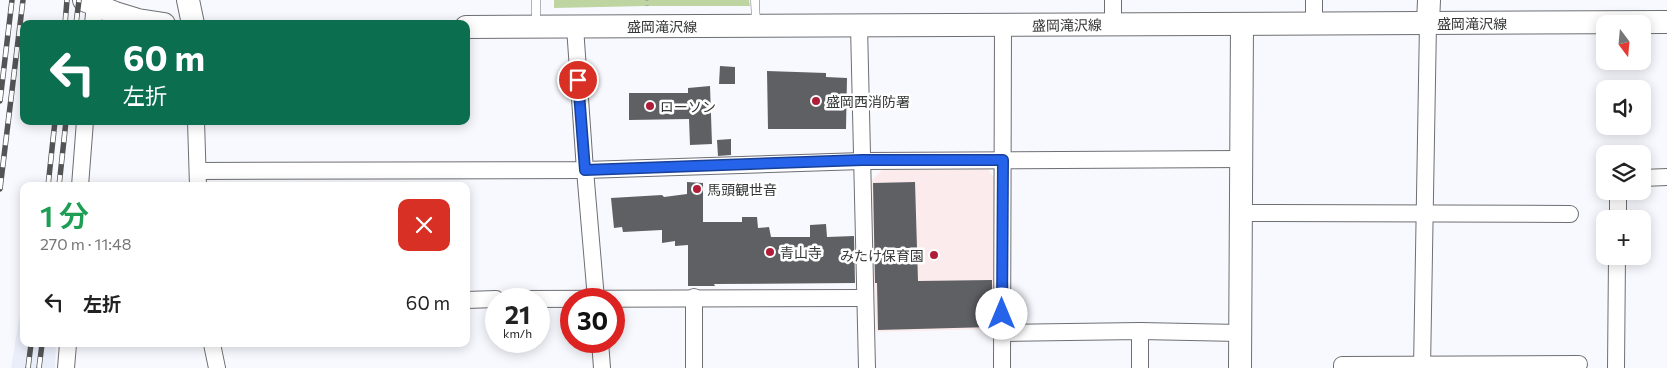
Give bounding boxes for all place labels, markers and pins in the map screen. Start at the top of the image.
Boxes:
pin [557,59,599,101]
place label: 盛岡西消防署 [826,93,910,110]
marker: 盛岡西消防署 [810,95,822,107]
place label: ローソン [660,98,716,115]
marker: ローソン [644,100,656,112]
place label: 馬頭観世音 [707,181,777,198]
marker: 馬頭観世音 [691,183,703,195]
place label: 青山寺 [780,244,822,261]
marker: 青山寺 [764,246,776,258]
place label: みたけ保育園 [840,247,924,264]
marker: みたけ保育園 [928,249,940,261]

